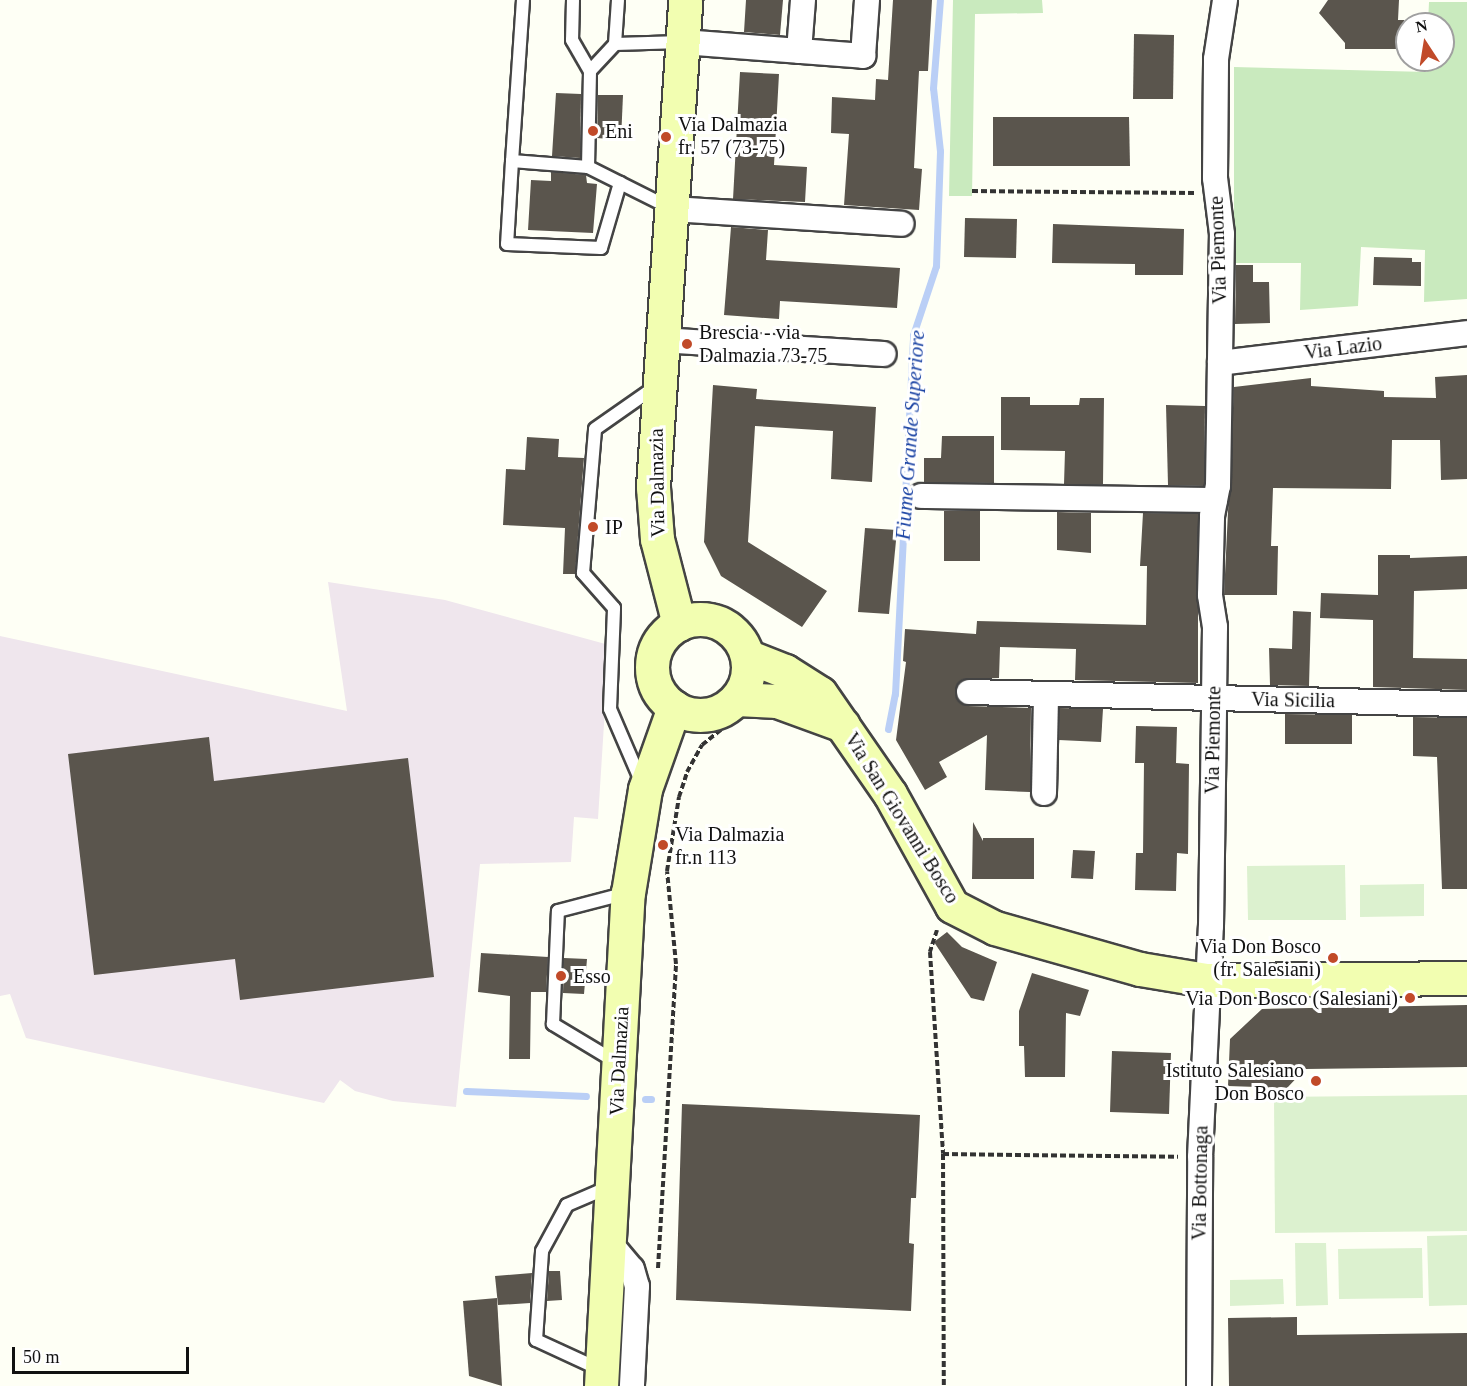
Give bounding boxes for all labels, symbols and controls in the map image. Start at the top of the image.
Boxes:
north arrow [1395,12,1455,72]
text: N [1414,16,1429,35]
place label: Via Dalmazia fr. 57 (73-75) [678,113,787,160]
place label: Eni [605,119,633,143]
marker: Eni [586,124,600,138]
marker: Via Dalmazia fr. 57 (73-75) [659,130,673,144]
street label: Via Piemonte [1204,196,1232,304]
place label: Brescia - via Dalmazia 73-75 [699,320,827,367]
water label: Fiume Grande Superiore [890,329,930,541]
street label: Via Lazio [1303,331,1383,365]
marker: Brescia - via Dalmazia 73-75 [680,337,694,351]
street label: Via Dalmazia [644,428,670,538]
place label: IP [605,515,623,539]
marker: IP [586,520,600,534]
street label: Via Piemonte [1200,686,1226,794]
street label: Via Sicilia [1251,687,1335,713]
street label: Via San Giovanni Bosco [840,728,964,908]
place label: Via Dalmazia fr.n 113 [675,822,784,869]
marker: Via Dalmazia fr.n 113 [656,838,670,852]
place label: Via Don Bosco (fr. Salesiani) [1199,934,1321,981]
marker: Via Don Bosco (fr. Salesiani) [1326,951,1340,965]
place label: Esso [573,964,611,988]
marker: Esso [554,969,568,983]
place label: Via Don Bosco (Salesiani) [1185,986,1398,1010]
marker: Via Don Bosco (Salesiani) [1403,991,1417,1005]
street label: Via Dalmazia [604,1006,634,1116]
place label: Istituto Salesiano Don Bosco [1166,1058,1304,1105]
marker: Istituto Salesiano Don Bosco [1309,1074,1323,1088]
street label: Via Bottonaga [1187,1125,1213,1241]
scale bar [15,1335,192,1373]
text: 50 m [23,1347,60,1367]

